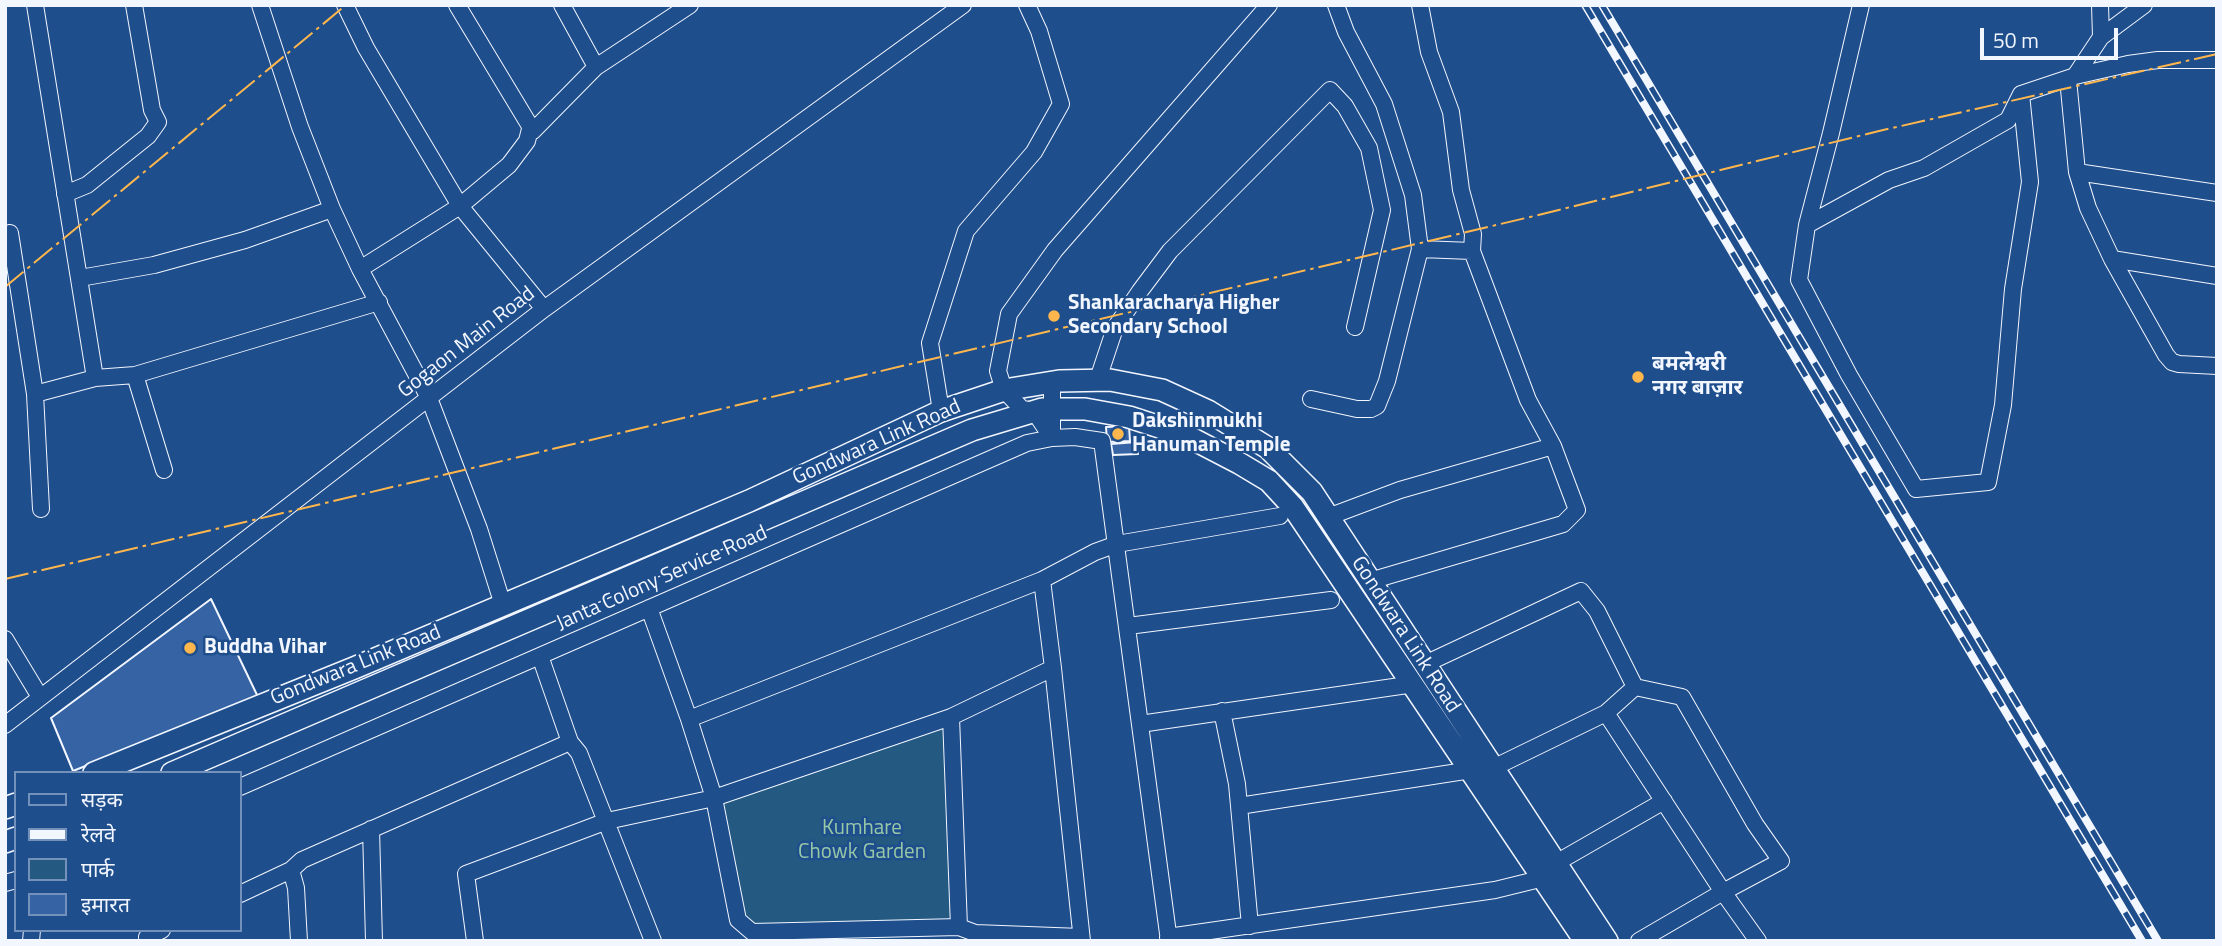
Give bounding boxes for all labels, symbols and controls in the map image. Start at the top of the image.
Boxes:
scale bar [1984,14,2122,58]
text: 50 m [1993,24,2039,56]
street label: Gogaon Main Road [394,282,540,404]
place label: Shankaracharya Higher Secondary School [1068,291,1280,341]
marker: Shankaracharya Higher Secondary School [1046,308,1062,324]
place label: बमलेश्वरी नगर बाज़ार [1652,352,1743,402]
marker: बमलेश्वरी नगर बाज़ार [1630,369,1646,385]
street label: Gondwara Link Road [789,395,965,491]
place label: Dakshinmukhi Hanuman Temple [1132,409,1290,459]
marker: Dakshinmukhi Hanuman Temple [1110,426,1126,442]
street label: Janta Colony Service Road [553,521,771,637]
street label: Gondwara Link Road [1345,552,1465,718]
street label: Gondwara Link Road [267,620,445,712]
place label: Buddha Vihar [204,635,327,661]
marker: Buddha Vihar [182,640,198,656]
legend [14,771,242,932]
text: सड़क [81,783,123,815]
park label: Kumhare Chowk Garden [798,816,926,866]
text: रेलवे [81,818,116,850]
text: पार्क [81,853,115,885]
text: इमारत [81,888,130,920]

